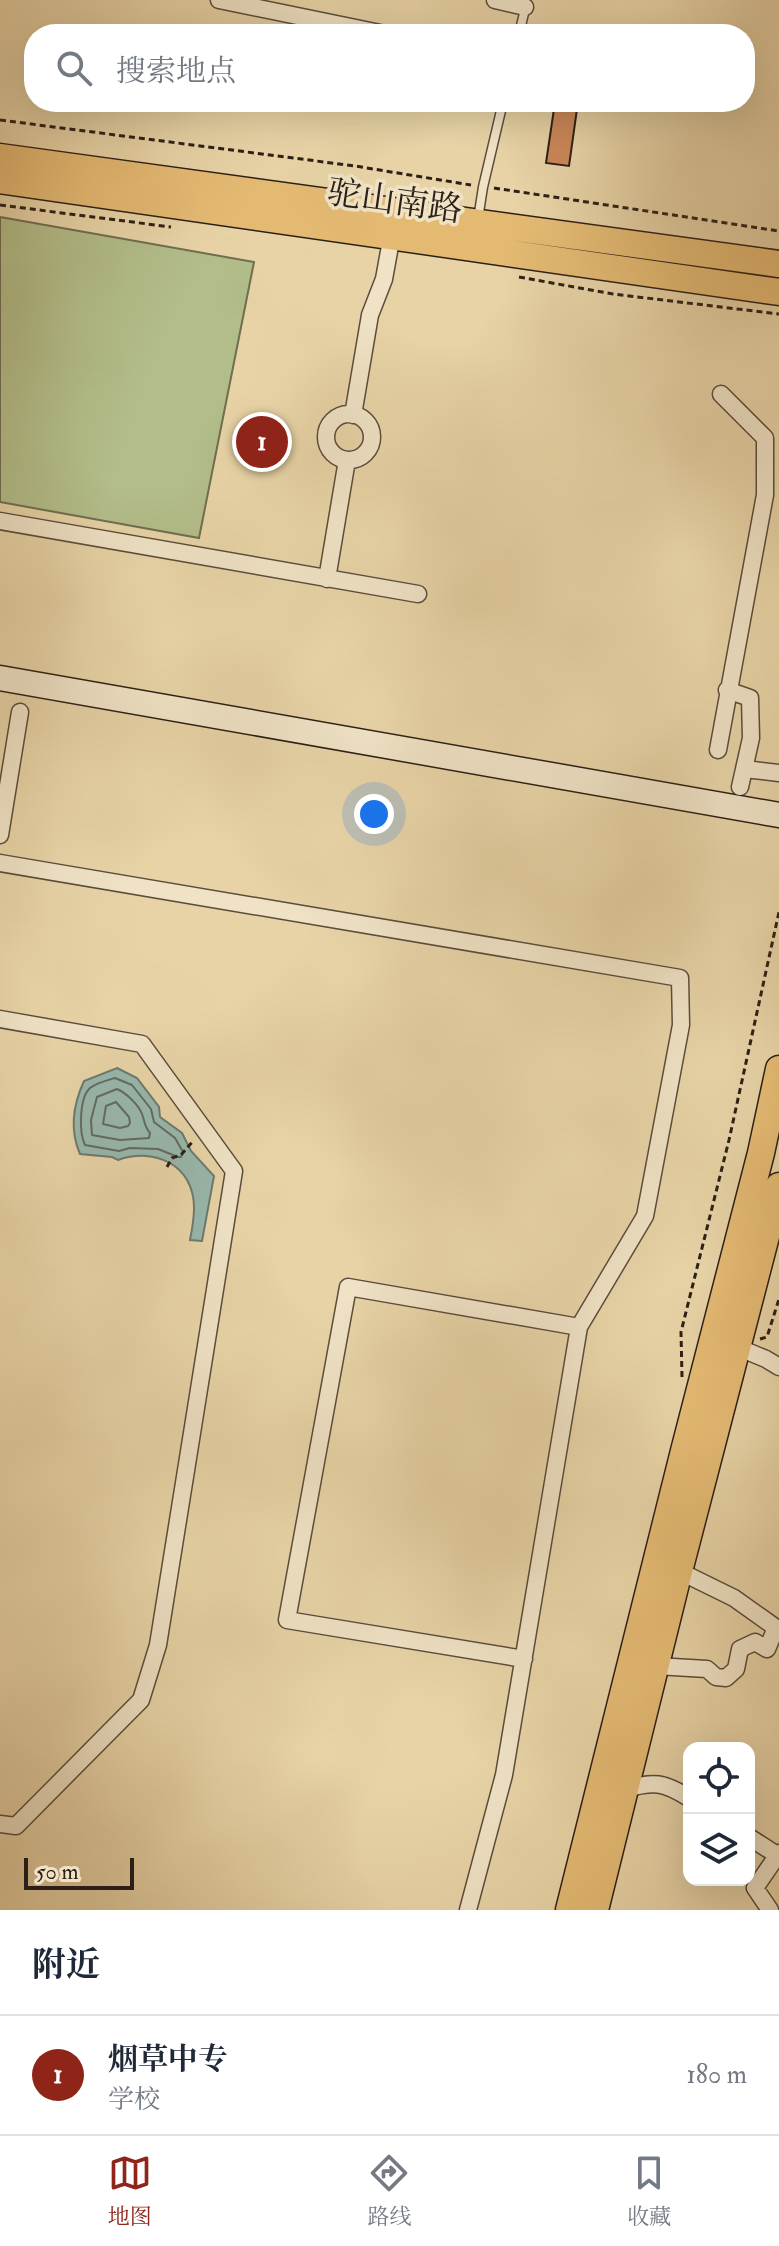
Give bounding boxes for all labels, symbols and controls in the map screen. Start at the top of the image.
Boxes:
search box [24,24,755,112]
icon: search [52,46,96,90]
text: 搜索地点 [116,53,236,90]
street label: 驼山南路 [324,171,465,232]
pin: 1 [236,412,288,472]
your location [354,794,394,834]
map controls [683,1742,755,1886]
button: locate [683,1742,755,1814]
button: layers [683,1814,755,1886]
scale bar [24,1854,134,1890]
text: 50 m [36,1858,78,1886]
text: 附近 [32,1944,100,1987]
text: 烟草中专 [108,2041,228,2078]
text: 1 [53,2059,63,2091]
text: 180 m [687,2059,747,2091]
text: 学校 [108,2084,160,2116]
tab: 地图 [108,2151,152,2231]
tab: 路线 [367,2151,411,2231]
tab: 收藏 [627,2151,671,2231]

